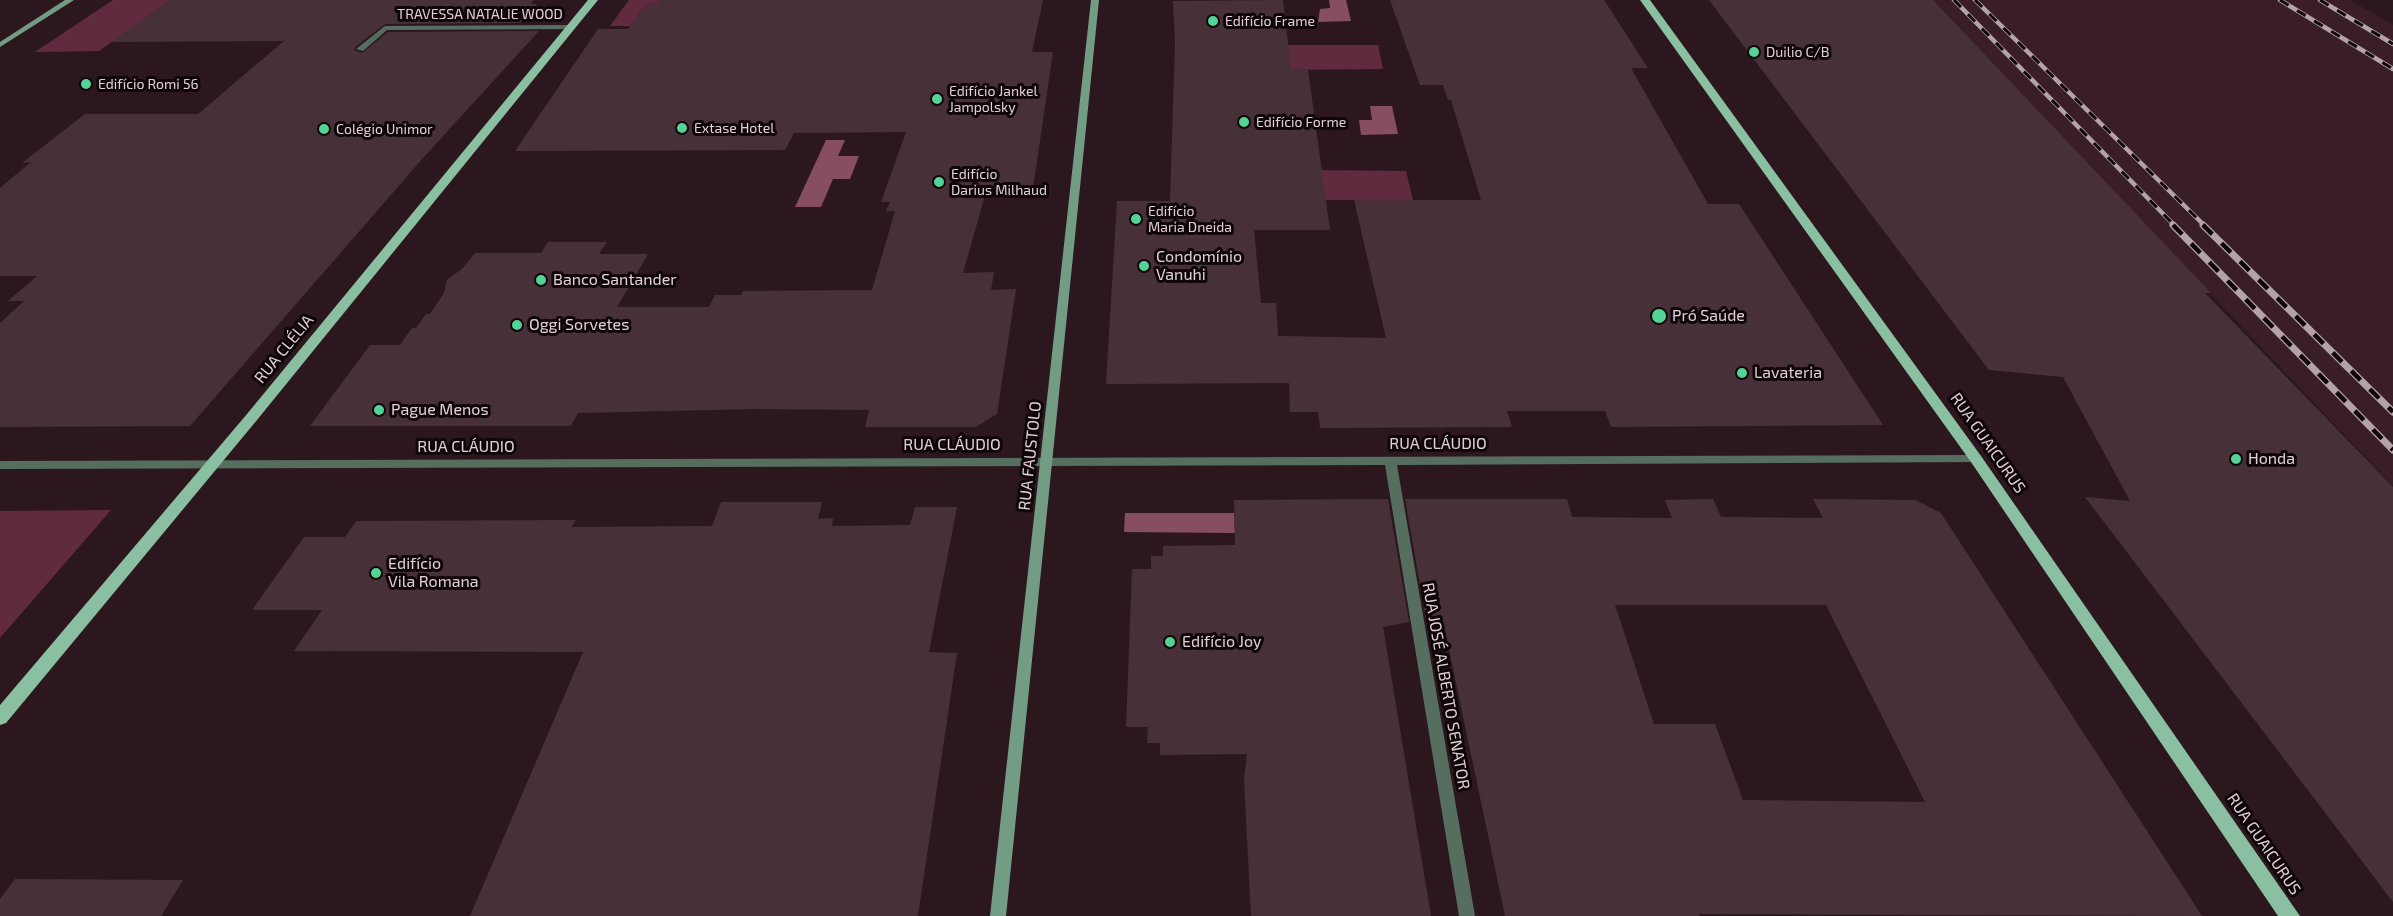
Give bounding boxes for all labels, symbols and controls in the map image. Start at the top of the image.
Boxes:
street label: TRAVESSA NATALIE WOOD [397,6,563,22]
place label: Edifício Frame [1225,13,1315,29]
marker: Edifício Frame [1206,14,1220,28]
place label: Duilio C/B [1766,44,1829,60]
marker: Duilio C/B [1747,45,1761,59]
place label: Edifício Romi 56 [98,76,198,92]
marker: Edifício Romi 56 [79,77,93,91]
place label: Edifício Jankel Jampolsky [949,83,1038,116]
marker: Edifício Jankel Jampolsky [930,92,944,106]
place label: Edifício Forme [1256,114,1346,130]
marker: Edifício Forme [1237,115,1251,129]
place label: Extase Hotel [694,120,774,136]
place label: Colégio Unimor [336,121,433,137]
marker: Extase Hotel [675,121,689,135]
marker: Colégio Unimor [317,122,331,136]
place label: Edifício Darius Milhaud [951,166,1047,198]
marker: Edifício Darius Milhaud [932,175,946,189]
place label: Edifício Maria Dneida [1148,203,1232,236]
marker: Edifício Maria Dneida [1129,212,1143,226]
place label: Condomínio Vanuhi [1156,247,1242,285]
marker: Condomínio Vanuhi [1137,259,1151,273]
place label: Banco Santander [553,270,677,290]
marker: Banco Santander [534,273,548,287]
place label: Pró Saúde [1672,306,1745,326]
marker: Pró Saúde [1650,307,1668,325]
street label: RUA CLÉLIA [251,311,317,387]
place label: Oggi Sorvetes [529,315,629,335]
marker: Oggi Sorvetes [510,318,524,332]
place label: Lavateria [1754,363,1822,383]
marker: Lavateria [1735,366,1749,380]
street label: RUA GUAICURUS [1946,389,2030,497]
place label: Pague Menos [391,400,489,420]
street label: RUA FAUSTOLO [1015,400,1045,512]
marker: Pague Menos [372,403,386,417]
street label: RUA CLÁUDIO [1389,434,1487,454]
street label: RUA CLÁUDIO [903,435,1001,455]
street label: RUA CLÁUDIO [417,437,515,457]
place label: Honda [2248,449,2295,469]
marker: Honda [2229,452,2243,466]
place label: Edifício Vila Romana [388,554,479,592]
marker: Edifício Vila Romana [369,566,383,580]
street label: RUA JOSÉ ALBERTO SENATOR [1418,581,1474,791]
place label: Edifício Joy [1182,632,1262,652]
marker: Edifício Joy [1163,635,1177,649]
street label: RUA GUAICURUS [2223,790,2305,898]

